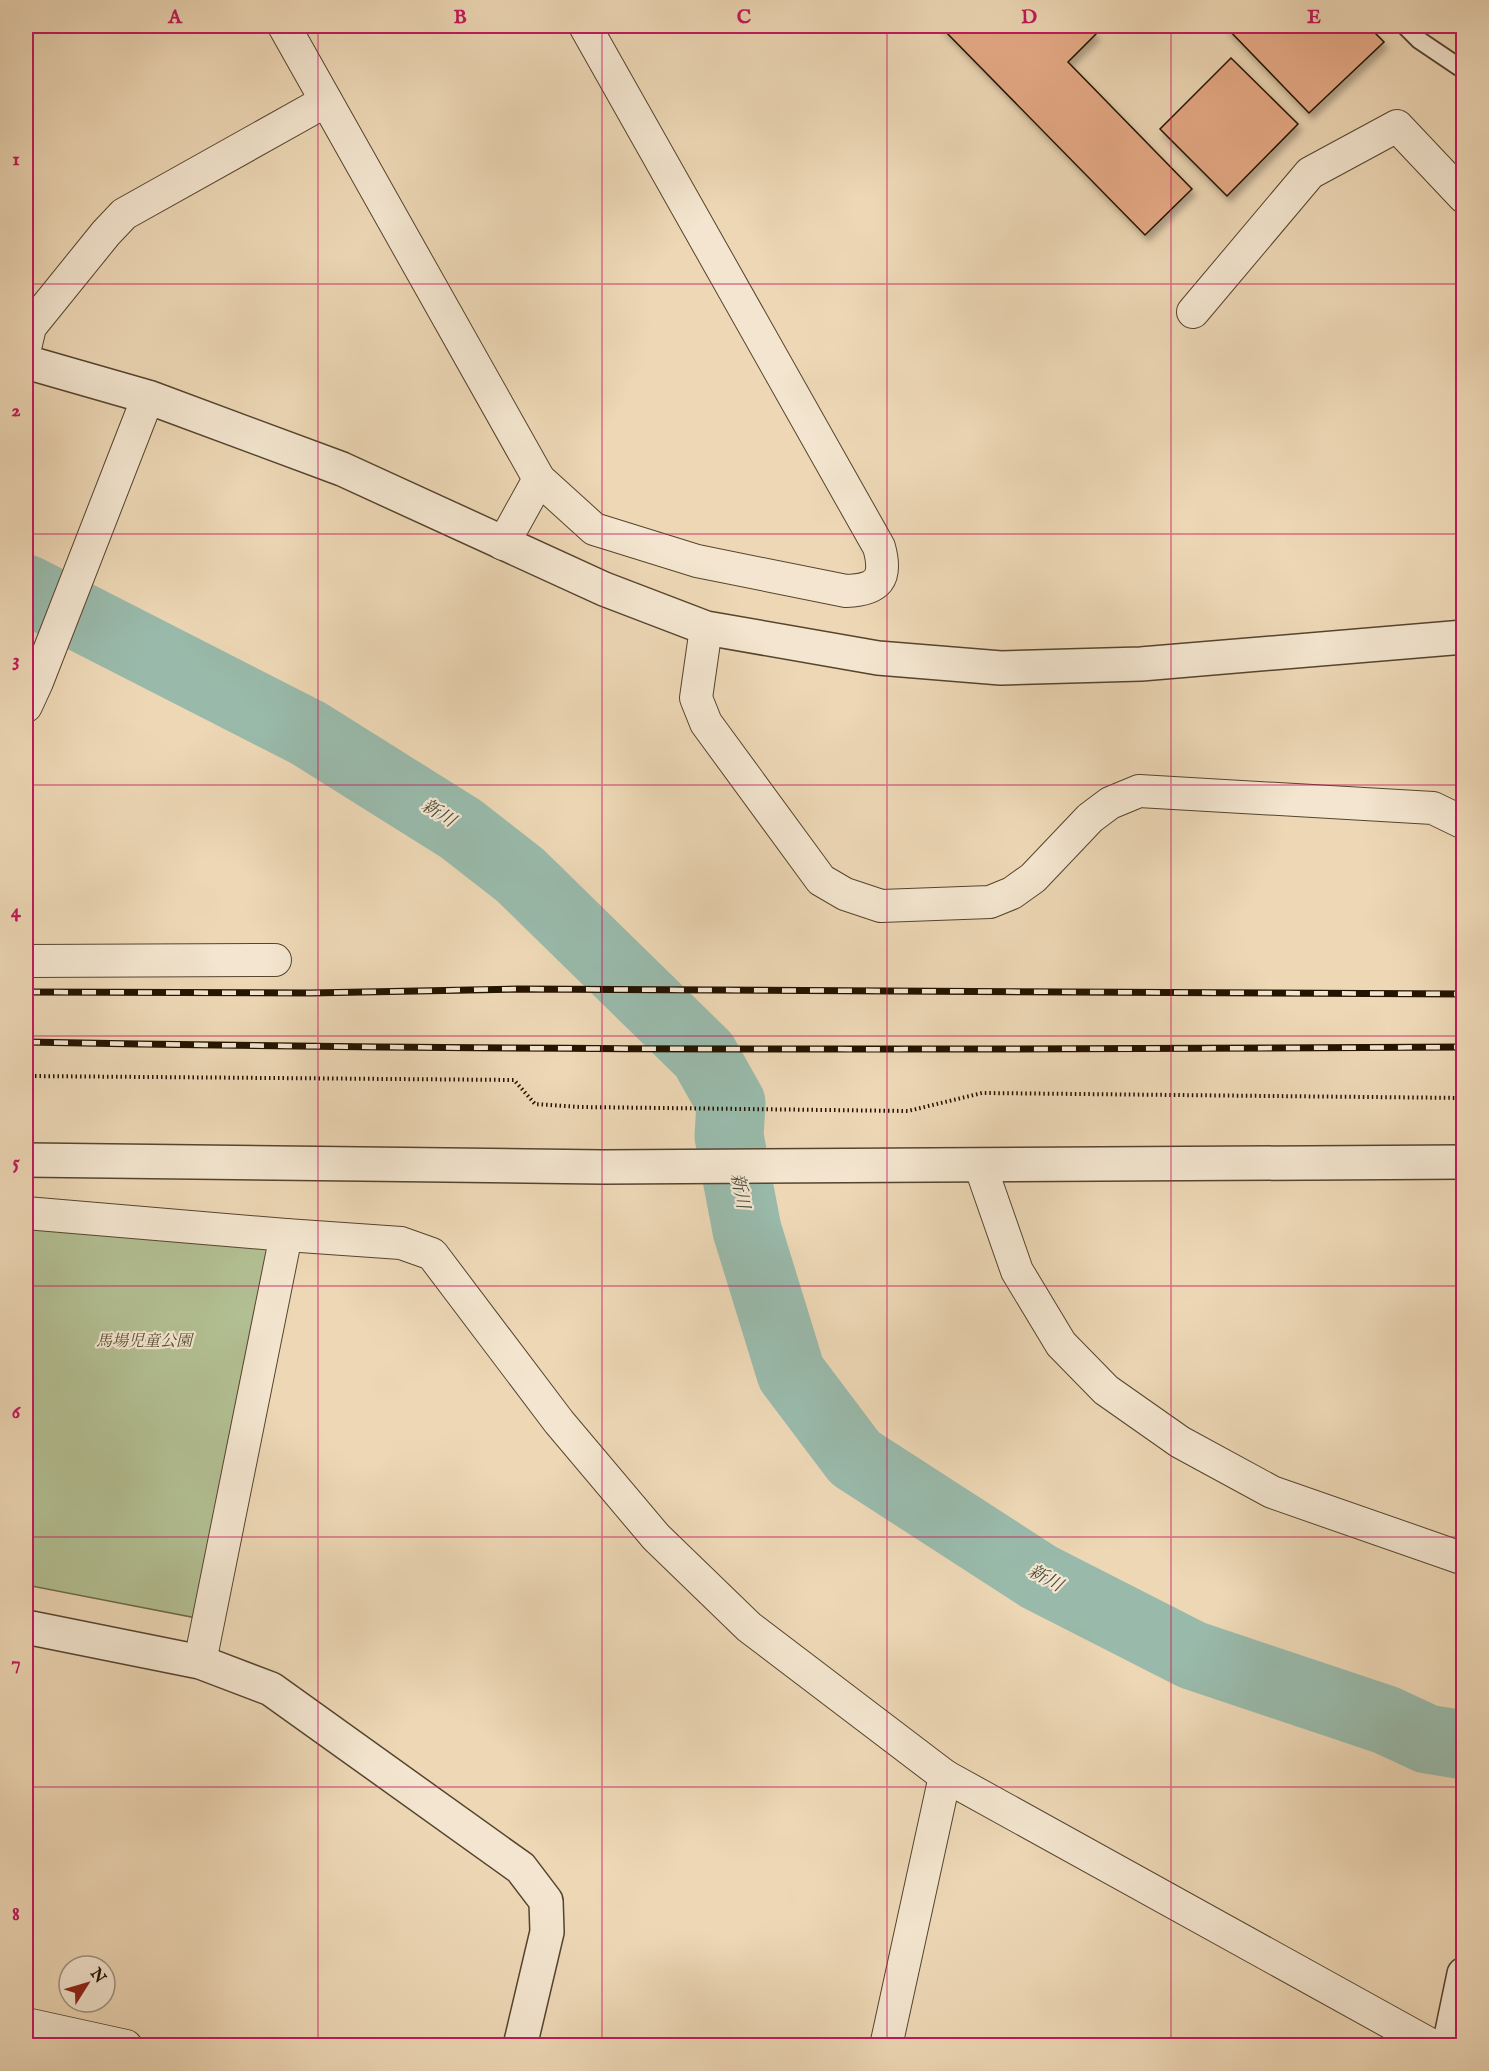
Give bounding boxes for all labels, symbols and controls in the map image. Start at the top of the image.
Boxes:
text: A [167,5,183,30]
text: B [453,5,467,30]
text: C [737,5,751,30]
text: D [1021,5,1037,30]
text: E [1307,5,1321,30]
text: 1 [12,147,20,172]
text: 2 [11,398,21,423]
text: 3 [12,648,20,673]
water label: 新川 [417,795,461,834]
text: 4 [11,899,22,924]
text: 5 [12,1150,20,1175]
water label: 新川 [724,1171,754,1213]
park label: 馬場児童公園 [96,1332,195,1352]
text: 6 [12,1400,22,1425]
water label: 新川 [1024,1560,1068,1599]
text: 7 [11,1651,21,1676]
text: 8 [12,1902,20,1927]
north arrow [57,1954,117,2014]
text: N [85,1964,110,1988]

